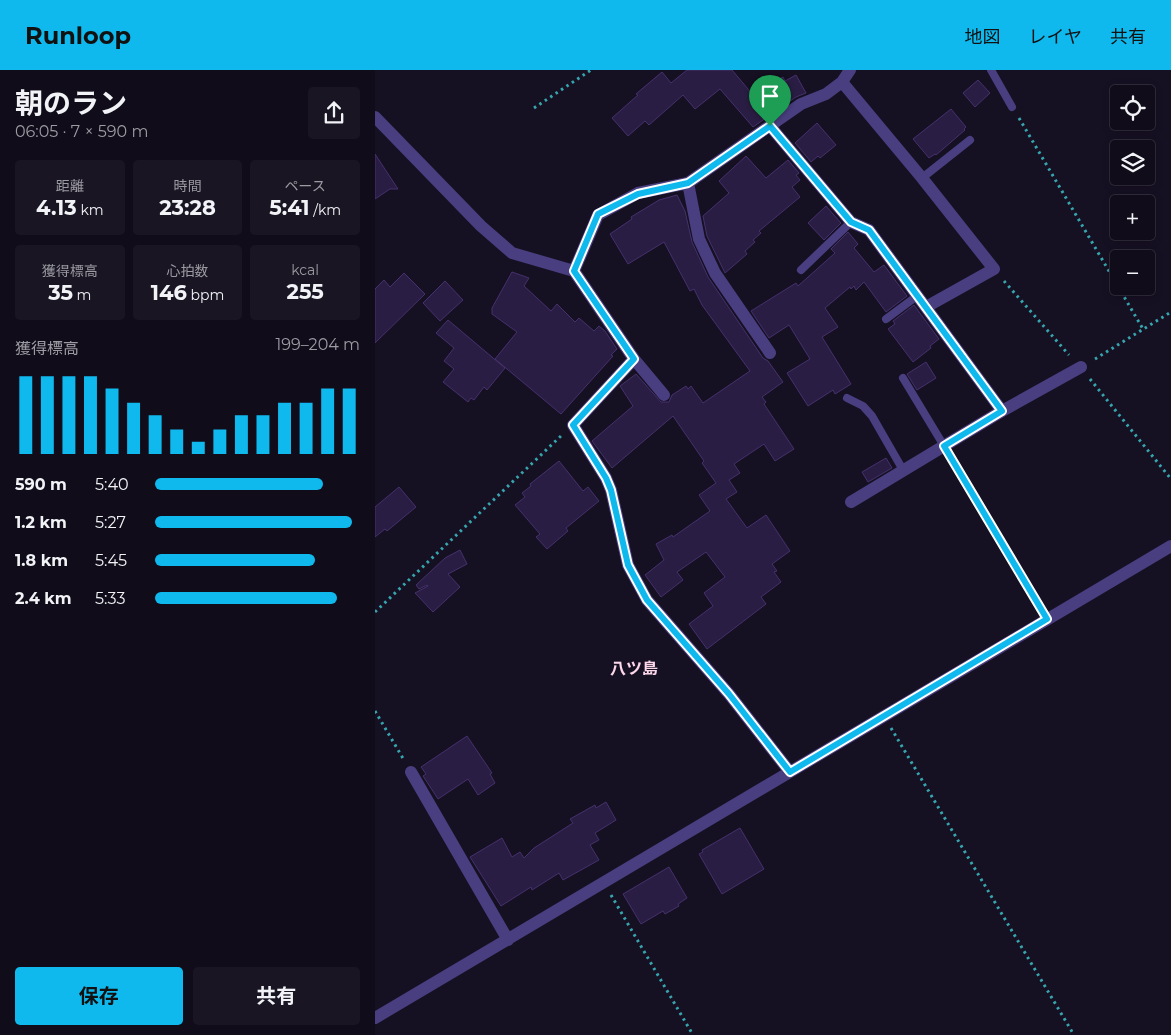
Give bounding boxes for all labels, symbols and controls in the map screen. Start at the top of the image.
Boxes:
text: Runloop [25,21,131,50]
text: 地図 [965,26,1001,48]
text: レイヤ [1029,26,1082,48]
text: 共有 [1110,26,1146,48]
pin [749,75,791,126]
icon: arrive [756,82,784,110]
map controls [1110,85,1155,295]
button: locate [1110,85,1155,130]
text: 朝のラン [15,86,127,120]
button: share [308,87,360,139]
text: 06:05 · 7 × 590 m [15,122,148,141]
button: layers [1110,140,1155,185]
text: 距離 [56,177,84,195]
text: 時間 [173,177,201,195]
text: ペース [285,177,326,195]
text: 4.13 [36,195,77,220]
text: 23:28 [159,195,216,220]
text: 5:41 [269,195,309,220]
button: + [1110,195,1155,240]
text: km [77,201,104,219]
text: /km [309,201,341,219]
button: − [1110,250,1155,295]
text: kcal [291,261,319,279]
text: 獲得標高 [42,262,98,280]
text: 心拍数 [166,262,208,280]
text: 255 [287,279,324,304]
text: 35 [48,280,73,305]
text: 146 [151,280,187,305]
text: m [73,286,91,304]
text: bpm [187,286,224,304]
text: 199–204 m [275,335,360,354]
text: 獲得標高 [15,339,79,358]
text: 590 m [15,475,67,494]
text: 5:40 [95,475,129,494]
text: 1.2 km [15,513,67,532]
text: 5:27 [95,513,126,532]
text: 1.8 km [15,551,68,570]
text: 5:45 [95,551,127,570]
text: 2.4 km [15,589,72,608]
text: 5:33 [95,589,125,608]
district label: 八ツ島 [610,659,658,678]
button: 保存 [15,967,183,1025]
button: 共有 [193,967,360,1025]

